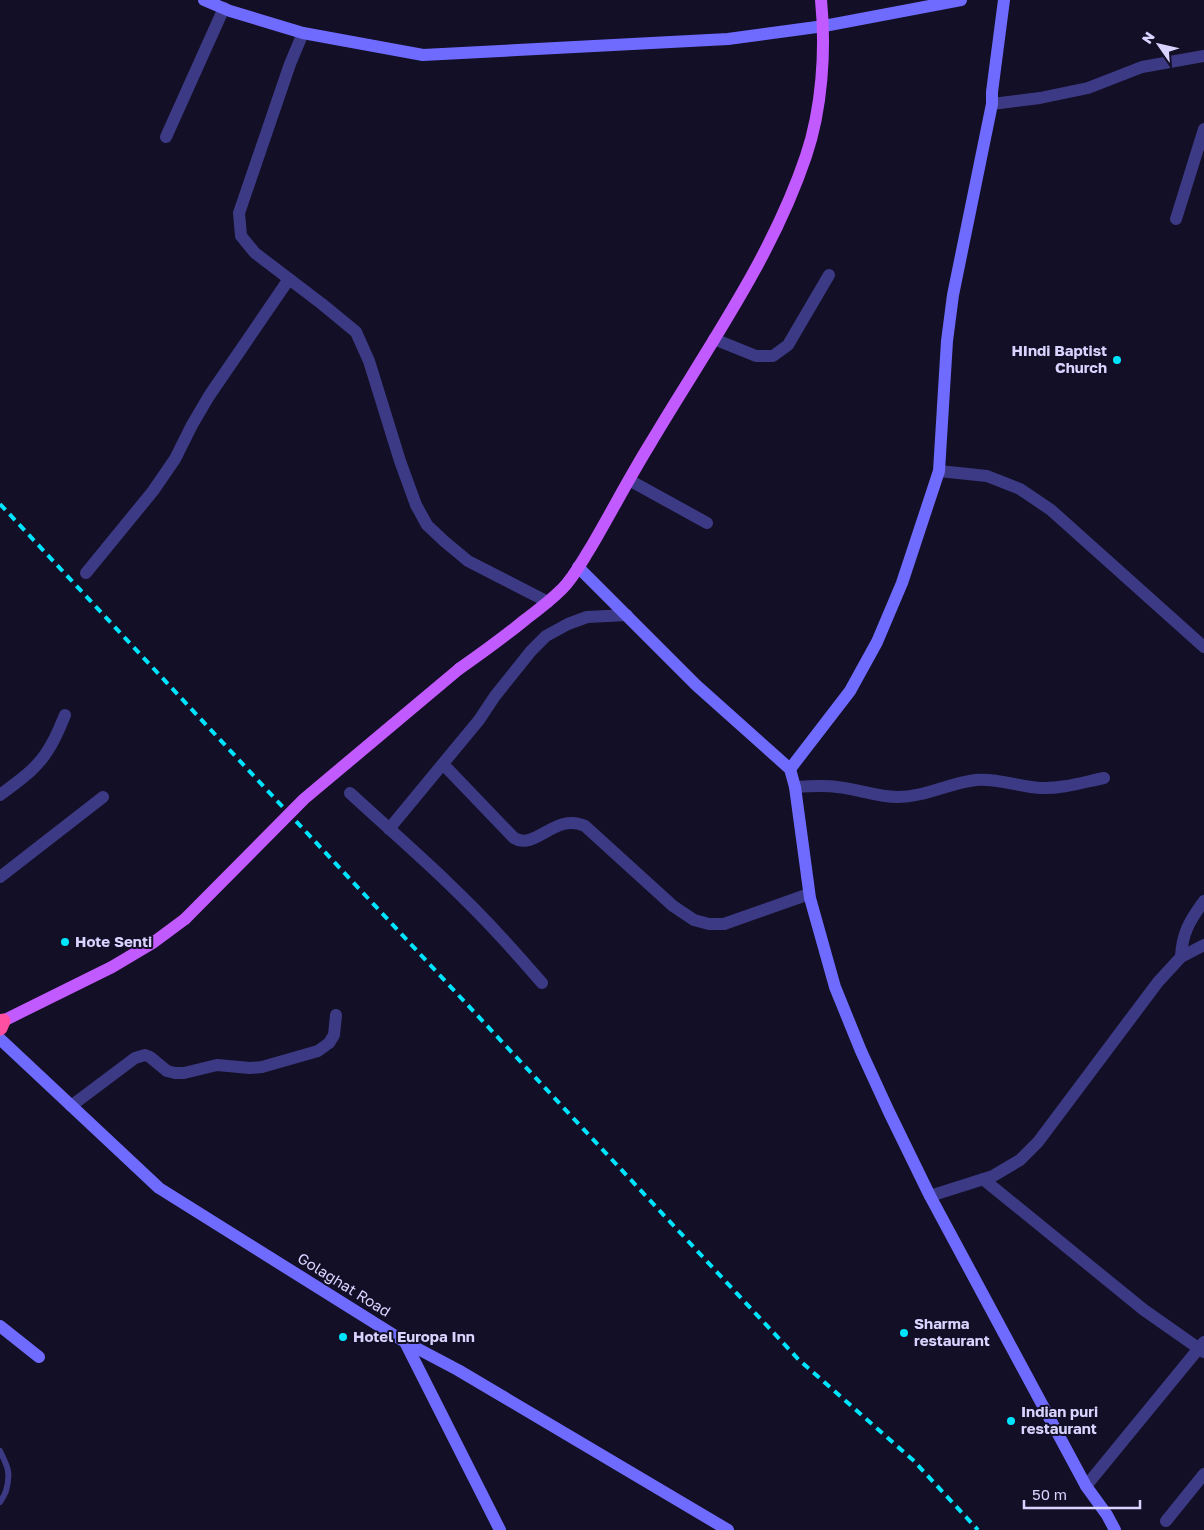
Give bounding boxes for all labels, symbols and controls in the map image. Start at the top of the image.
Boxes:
north arrow [1134,20,1184,70]
text: N [1138,28,1158,47]
place label: HIndi Baptist Church [1011,341,1107,376]
marker: HIndi Baptist Church [1111,354,1123,366]
place label: Hote Senti [75,932,152,950]
marker: Hote Senti [59,936,71,948]
street label: Golaghat Road [295,1248,394,1320]
place label: Sharma restaurant [914,1314,990,1349]
place label: Hotel Europa Inn [353,1327,475,1345]
marker: Sharma restaurant [898,1327,910,1339]
marker: Hotel Europa Inn [337,1331,349,1343]
place label: Indian puri restaurant [1021,1402,1098,1437]
marker: Indian puri restaurant [1005,1415,1017,1427]
scale bar [1024,1478,1140,1510]
text: 50 m [1032,1485,1067,1503]

